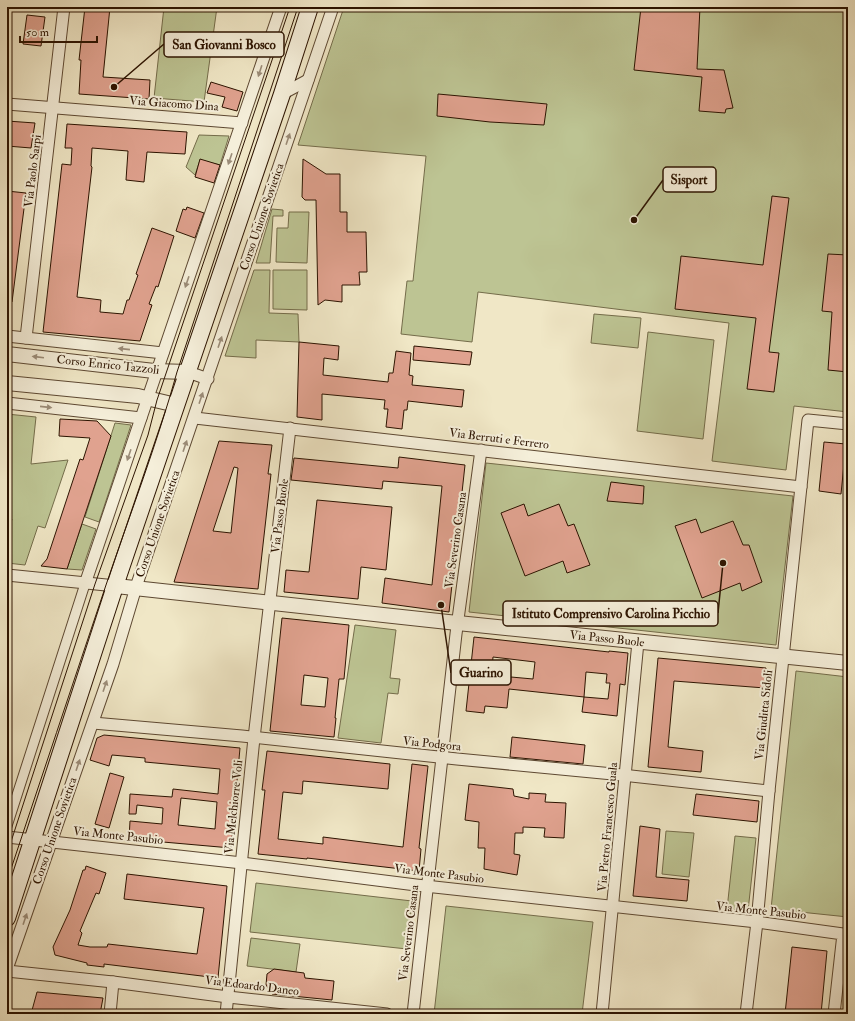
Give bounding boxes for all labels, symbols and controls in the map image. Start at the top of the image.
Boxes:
scale bar [20,18,97,44]
text: 50 m [26,25,50,40]
callout: San Giovanni Bosco [164,32,284,57]
text: San Giovanni Bosco [172,37,277,53]
one-way arrow [257,65,263,77]
street label: Via Giacomo Dina [129,93,220,115]
one-way arrow [286,133,292,145]
street label: Via Paolo Sarpi [21,134,45,208]
one-way arrow [227,154,233,166]
street label: Corso Unione Sovietica [237,160,288,273]
callout: Sisport [663,167,716,192]
text: Sisport [671,172,708,189]
one-way arrow [184,277,190,289]
one-way arrow [217,336,223,348]
one-way arrow [118,346,130,352]
street label: Corso Enrico Tazzoli [56,352,160,378]
one-way arrow [32,354,44,360]
one-way arrow [198,392,204,404]
one-way arrow [40,404,52,410]
street label: Via Berruti e Ferrero [448,425,550,453]
one-way arrow [182,439,188,451]
one-way arrow [125,450,131,462]
street label: Corso Unione Sovietica [133,467,184,580]
street label: Via Passo Buole [268,478,292,554]
street label: Via Severino Casana [442,490,470,589]
callout: Istituto Comprensivo Carolina Picchio [503,601,718,626]
text: Istituto Comprensivo Carolina Picchio [512,606,711,623]
street label: Via Passo Buole [569,628,645,650]
callout: Guarino [451,660,511,685]
text: Guarino [459,665,504,681]
street label: Via Giuditta Sidoli [752,669,776,761]
one-way arrow [103,679,109,691]
street label: Via Podgora [402,733,463,755]
one-way arrow [75,759,81,771]
street label: Via Melchiorre Voli [222,759,246,855]
street label: Via Pietro Francesco Guala [595,761,621,892]
street label: Corso Unione Sovietica [30,774,81,887]
street label: Via Monte Pasubio [72,824,164,848]
street label: Via Monte Pasubio [393,861,485,887]
street label: Via Severino Casana [396,883,422,982]
street label: Via Monte Pasubio [715,899,807,923]
one-way arrow [22,912,28,924]
street label: Via Edoardo Daneo [204,973,300,999]

